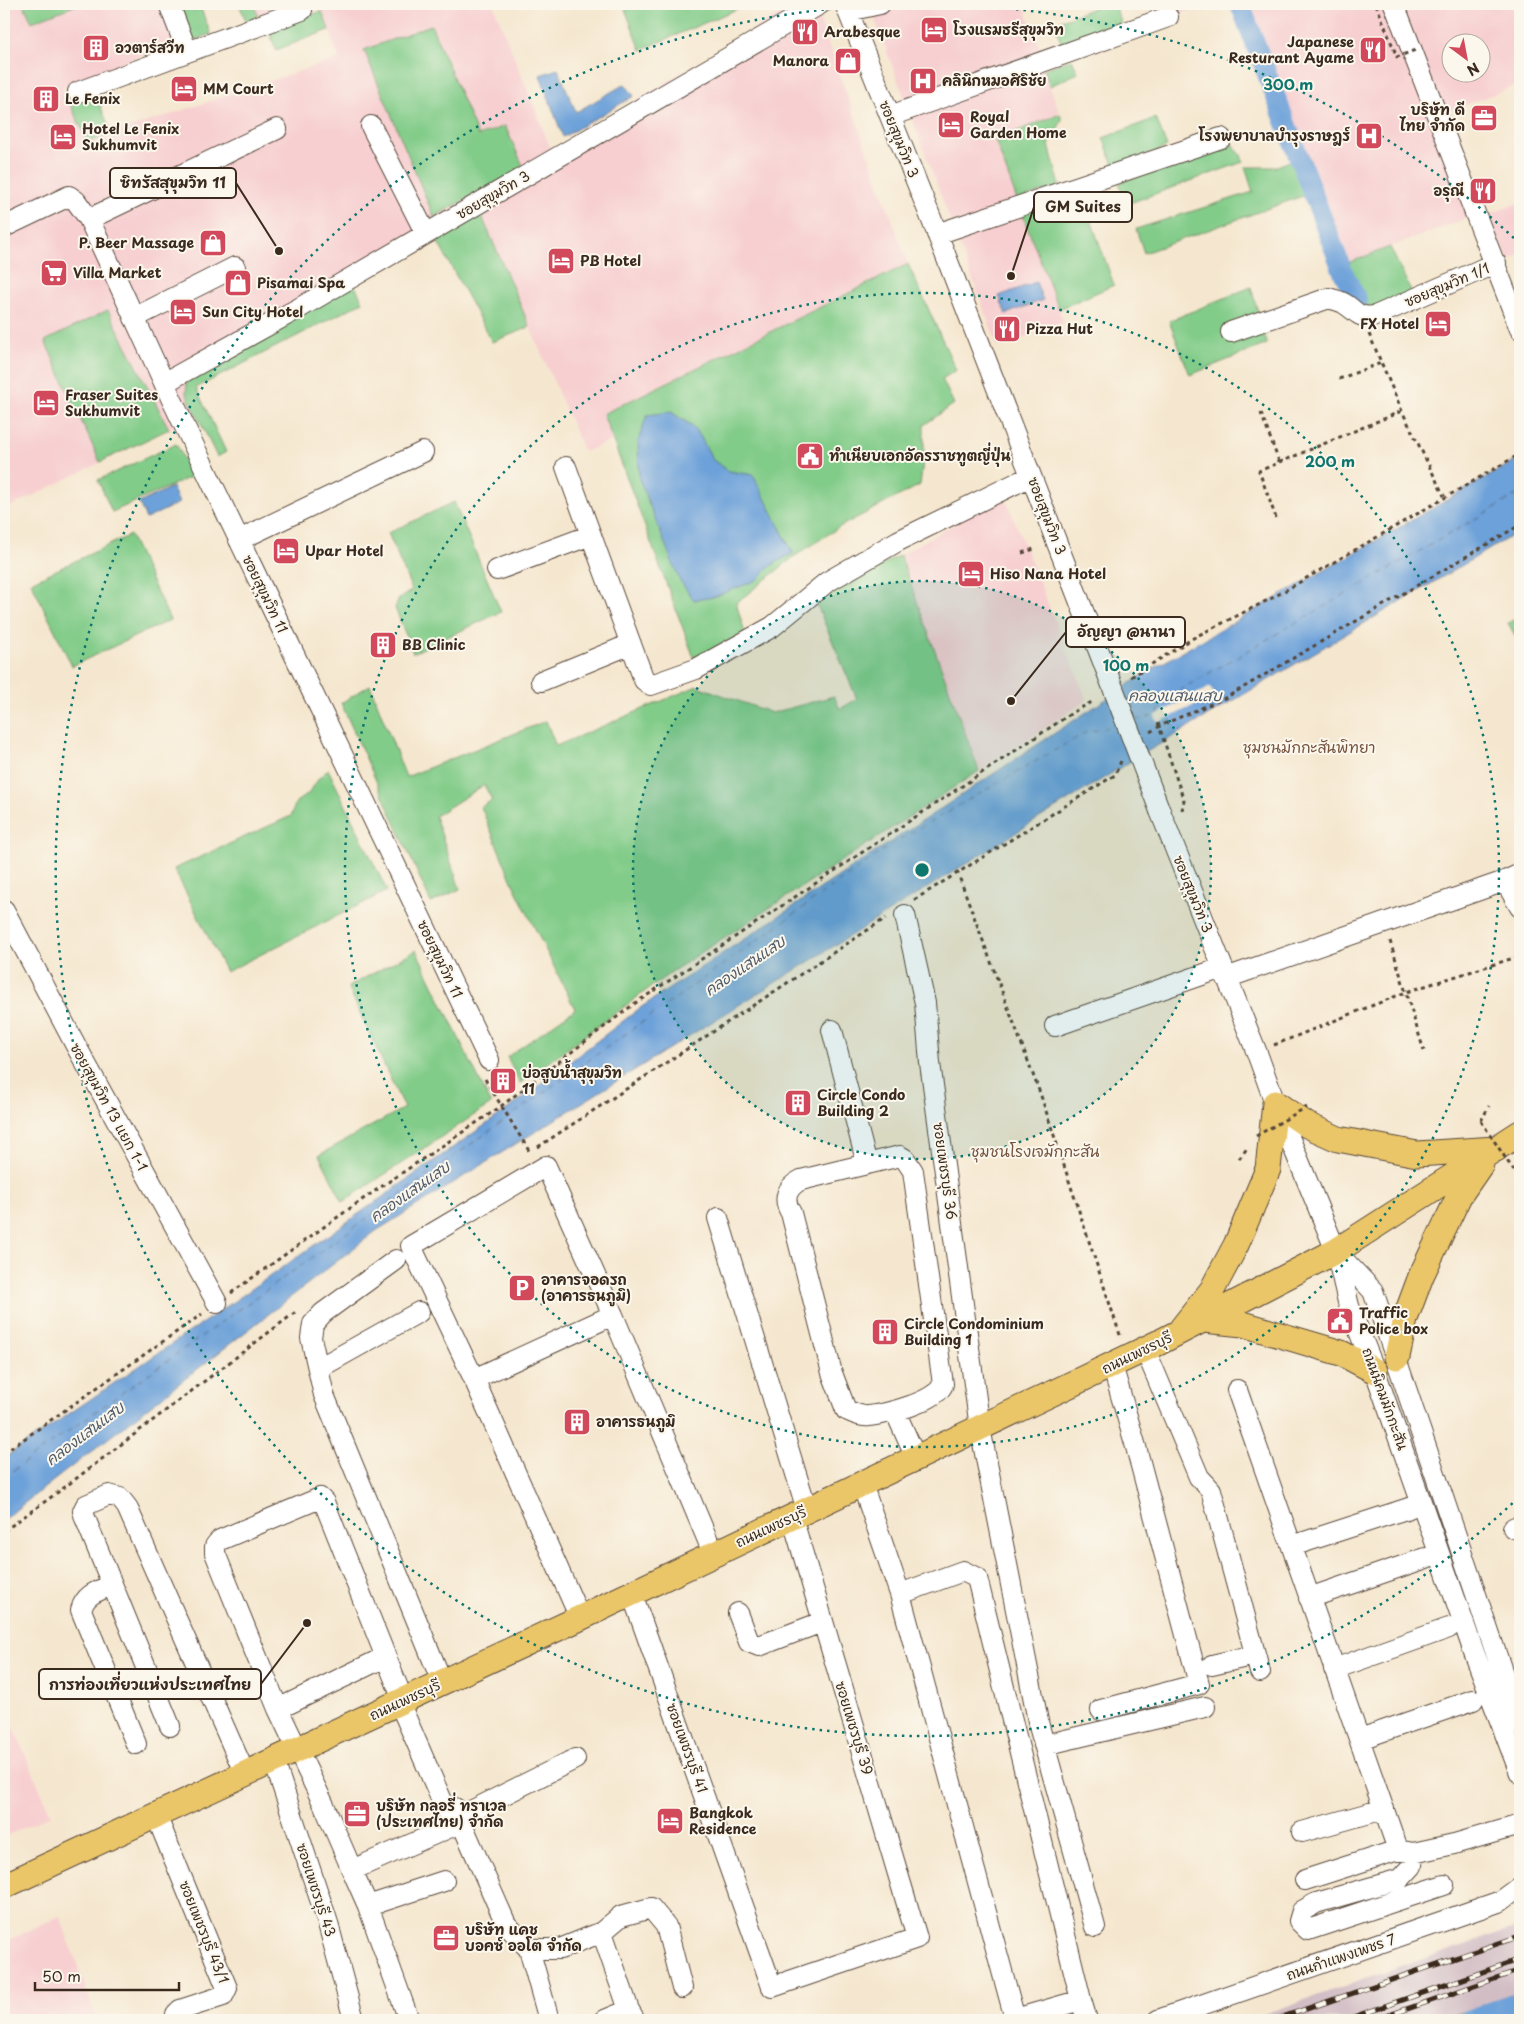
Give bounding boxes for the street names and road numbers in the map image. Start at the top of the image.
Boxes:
street label: ซอยสุขุมวิท 3 [874,97,925,181]
street label: ซอยสุขุมวิท 3 [452,165,533,224]
street label: ซอยสุขุมวิท 1/1 [1401,257,1493,312]
street label: ซอยสุขุมวิท 3 [1023,474,1072,558]
street label: ซอยสุขุมวิท 11 [238,551,293,636]
street label: ซอยสุขุมวิท 3 [1168,852,1219,936]
street label: ซอยสุขุมวิท 11 [413,916,468,1001]
street label: ซอยสุขุมวิท 13 แยก 1-1 [65,1039,153,1175]
street label: ซอยเพชรบุรี 36 [928,1121,963,1221]
street label: ถนนเพชรบุรี [1098,1326,1176,1379]
street label: ถนนนิคมมักกะสัน [1357,1345,1414,1453]
street label: ถนนเพชรบุรี [732,1501,810,1552]
street label: ถนนเพชรบุรี [366,1674,444,1725]
street label: ซอยเพชรบุรี 39 [830,1678,879,1777]
street label: ซอยเพชรบุรี 41 [662,1700,713,1796]
street label: ซอยเพชรบุรี 43 [291,1840,341,1939]
street label: ซอยเพชรบุรี 43/1 [174,1877,235,1986]
street label: ถนนกำแพงเพชร 7 [1283,1928,1398,1985]

